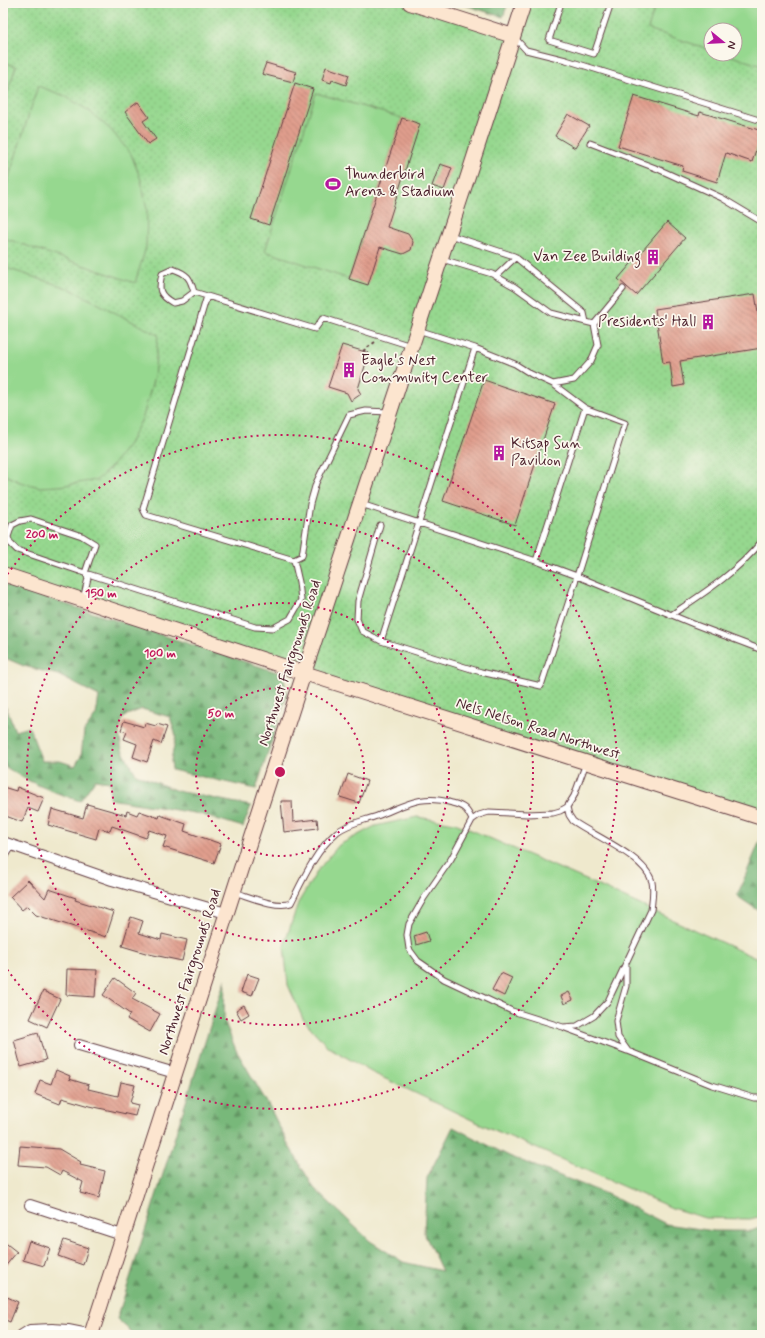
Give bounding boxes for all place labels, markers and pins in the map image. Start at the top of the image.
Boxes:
place label: Thunderbird Arena & Stadium [345,165,455,202]
sports icon: Thunderbird Arena & Stadium [324,175,342,193]
place label: Van Zee Building [533,247,641,268]
building icon: Van Zee Building [644,248,662,266]
place label: Presidents' Hall [598,312,696,332]
building icon: Presidents' Hall [699,313,717,331]
place label: Eagle's Nest Community Center [361,351,488,388]
building icon: Eagle's Nest Community Center [340,361,358,379]
place label: Kitsap Sun Pavilion [511,434,582,471]
building icon: Kitsap Sun Pavilion [490,444,508,462]
centre of rings [273,765,287,779]

